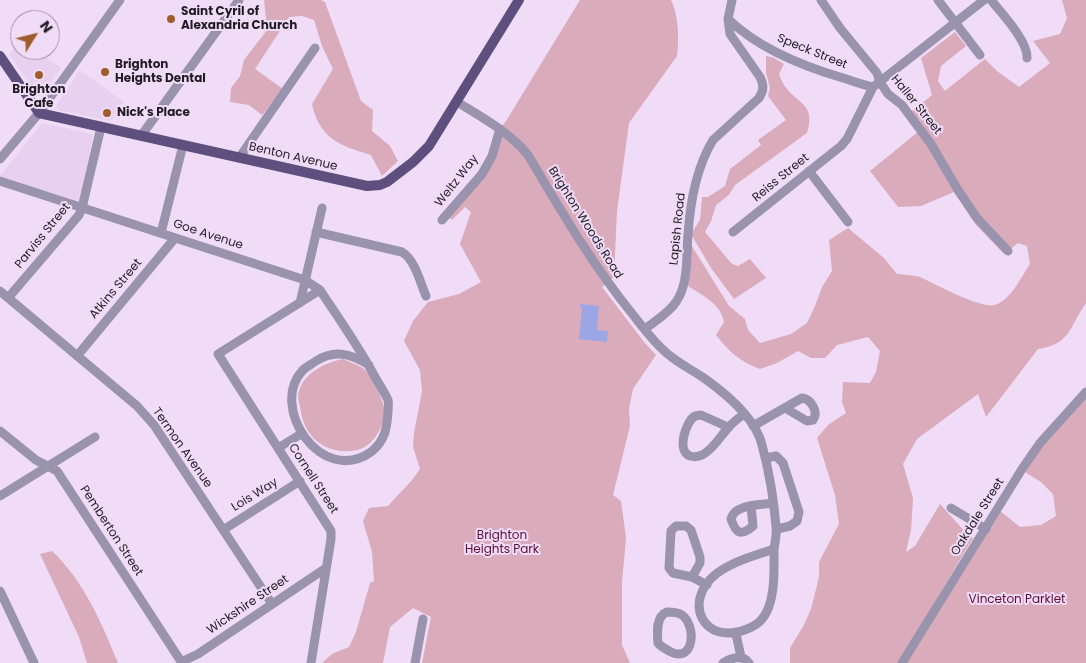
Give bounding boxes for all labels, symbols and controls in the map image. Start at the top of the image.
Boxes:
place label: Saint Cyril of Alexandria Church [181,5,297,33]
north arrow [10,10,60,60]
marker: Saint Cyril of Alexandria Church [165,13,177,25]
text: N [35,17,58,37]
street label: Speck Street [775,31,849,73]
place label: Brighton Heights Dental [115,58,206,86]
marker: Brighton Heights Dental [99,66,111,78]
marker: Brighton Cafe [33,69,45,81]
street label: Haller Street [888,72,944,138]
place label: Brighton Cafe [12,83,66,111]
place label: Nick's Place [117,106,190,120]
marker: Nick's Place [101,107,113,119]
street label: Benton Avenue [247,140,339,174]
street label: Reiss Street [750,151,812,205]
street label: Weltz Way [432,152,482,210]
street label: Brighton Woods Road [545,164,625,282]
street label: Lapish Road [667,192,689,266]
street label: Parviss Street [12,200,74,272]
street label: Goe Avenue [171,217,245,253]
street label: Atkins Street [87,256,145,322]
street label: Termon Avenue [149,405,215,491]
street label: Cornell Street [285,441,341,517]
street label: Lois Way [229,475,281,515]
street label: Oakdale Street [948,476,1008,558]
street label: Pemberton Street [76,483,146,579]
park label: Brighton Heights Park [465,529,539,557]
street label: Wickshire Street [204,572,292,638]
park label: Vinceton Parklet [969,593,1065,607]

